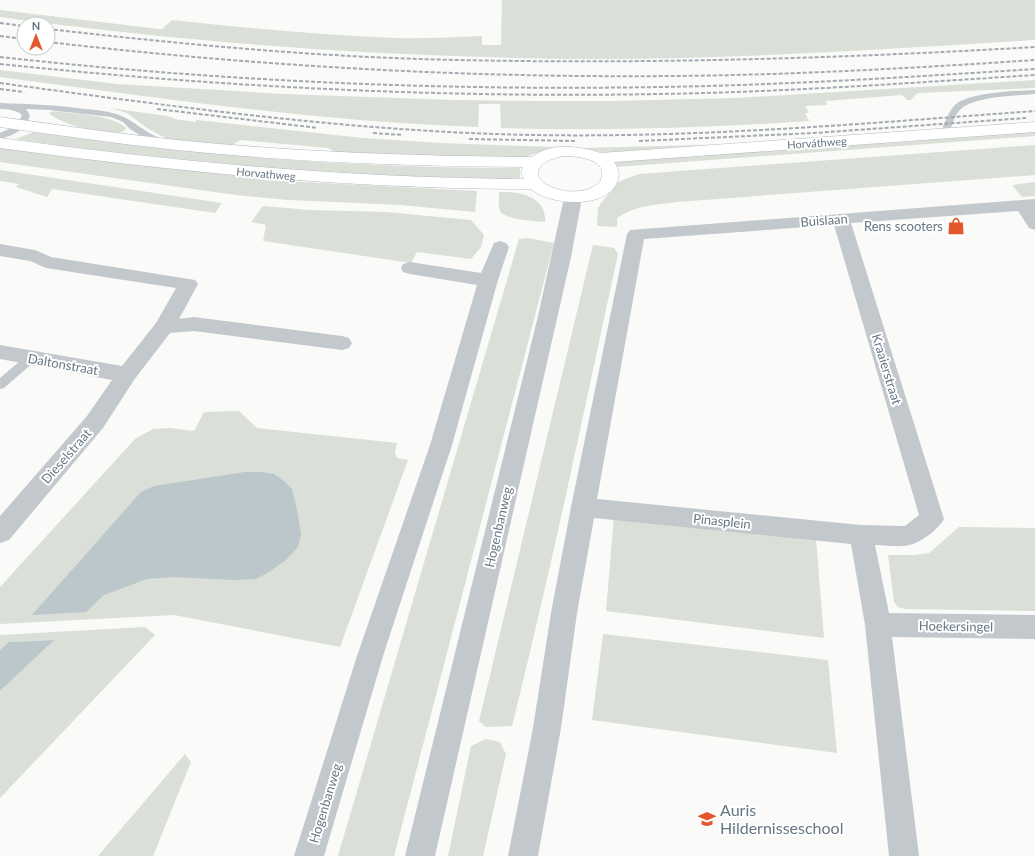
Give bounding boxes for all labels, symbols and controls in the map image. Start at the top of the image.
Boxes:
north arrow [16,16,56,56]
text: N [32,19,40,32]
street label: Horváthweg [787,134,847,151]
street label: Horvathweg [236,164,297,183]
street label: Buislaan [800,210,848,230]
shop icon: Rens scooters [946,216,966,236]
place label: Rens scooters [864,218,943,234]
street label: Kraaierstraat [869,332,905,407]
street label: Daltonstraat [27,350,100,378]
street label: Dieselstraat [38,425,94,487]
street label: Hogenbanweg [481,485,515,569]
street label: Pinasplein [692,510,752,532]
street label: Hoekersingel [919,617,993,635]
street label: Hogenbanweg [305,761,345,845]
place label: Auris Hildernisseschool [720,800,843,837]
school or university icon: Auris Hildernisseschool [697,809,717,829]

